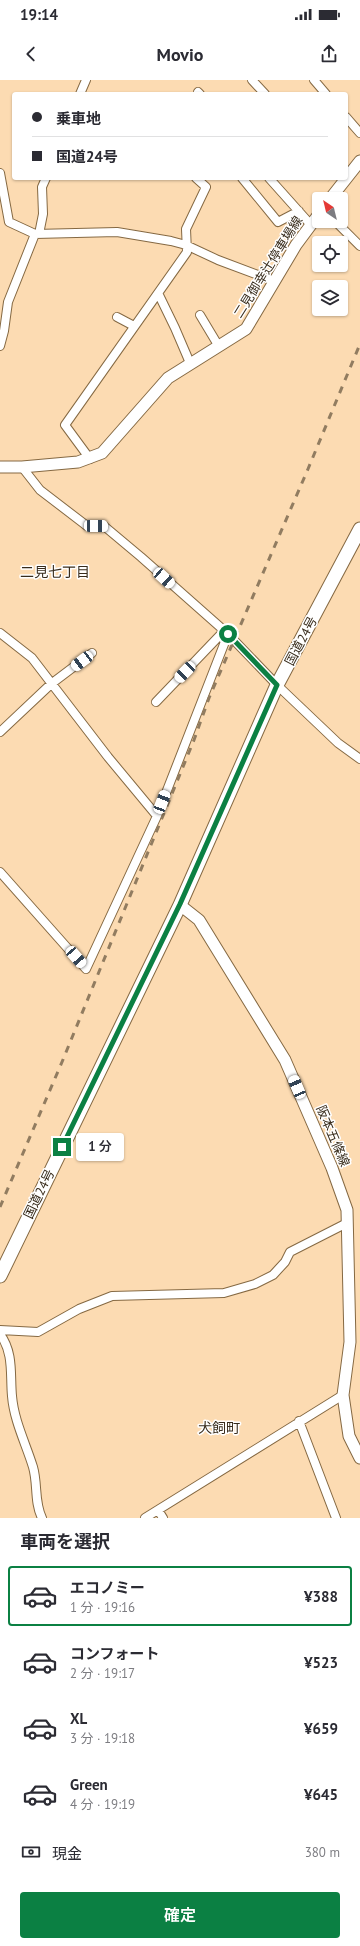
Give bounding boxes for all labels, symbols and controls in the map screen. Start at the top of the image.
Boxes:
text: 19:14 [20,5,58,24]
icon: back [20,43,42,65]
text: Movio [157,43,203,66]
icon: share [318,43,340,65]
text: 乗車地 [56,109,101,128]
text: 国道24号 [56,147,118,166]
north arrow [312,192,348,228]
map controls [312,192,348,316]
street label: 二見御幸辻停車場線 [230,213,306,321]
button: locate [312,236,348,272]
button: layers [312,280,348,316]
car [84,520,108,532]
district label: 二見七丁目 [20,563,90,581]
car [151,566,177,590]
street label: 国道24号 [281,614,321,668]
route start [219,625,237,643]
car [69,649,95,673]
car [172,659,198,685]
car [152,789,172,815]
car [64,944,88,970]
car [287,1074,307,1100]
street label: 阪本五條線 [312,1103,354,1169]
callout: 1 分 [76,1133,124,1161]
route end [53,1138,71,1156]
text: 1 分 [88,1138,112,1155]
street label: 国道24号 [20,1166,58,1222]
district label: 犬飼町 [198,1419,240,1437]
text: 車両を選択 [20,1530,110,1553]
icon: car [22,1578,58,1614]
text: エコノミー [70,1578,145,1597]
text: ¥388 [304,1587,338,1606]
text: 1 分 · 19:16 [70,1599,135,1616]
icon: car [22,1644,58,1680]
text: コンフォート [70,1644,160,1663]
text: ¥523 [304,1653,338,1672]
text: 2 分 · 19:17 [70,1665,135,1682]
text: XL [70,1709,87,1728]
icon: car [22,1710,58,1746]
text: ¥659 [304,1719,338,1738]
text: 3 分 · 19:18 [70,1730,135,1747]
text: Green [70,1775,108,1794]
icon: car [22,1776,58,1812]
text: ¥645 [304,1785,338,1804]
text: 4 分 · 19:19 [70,1796,135,1813]
icon: cash [20,1841,42,1863]
text: 現金 [52,1844,82,1863]
text: 380 m [305,1844,340,1861]
button: 確定 [20,1892,340,1938]

